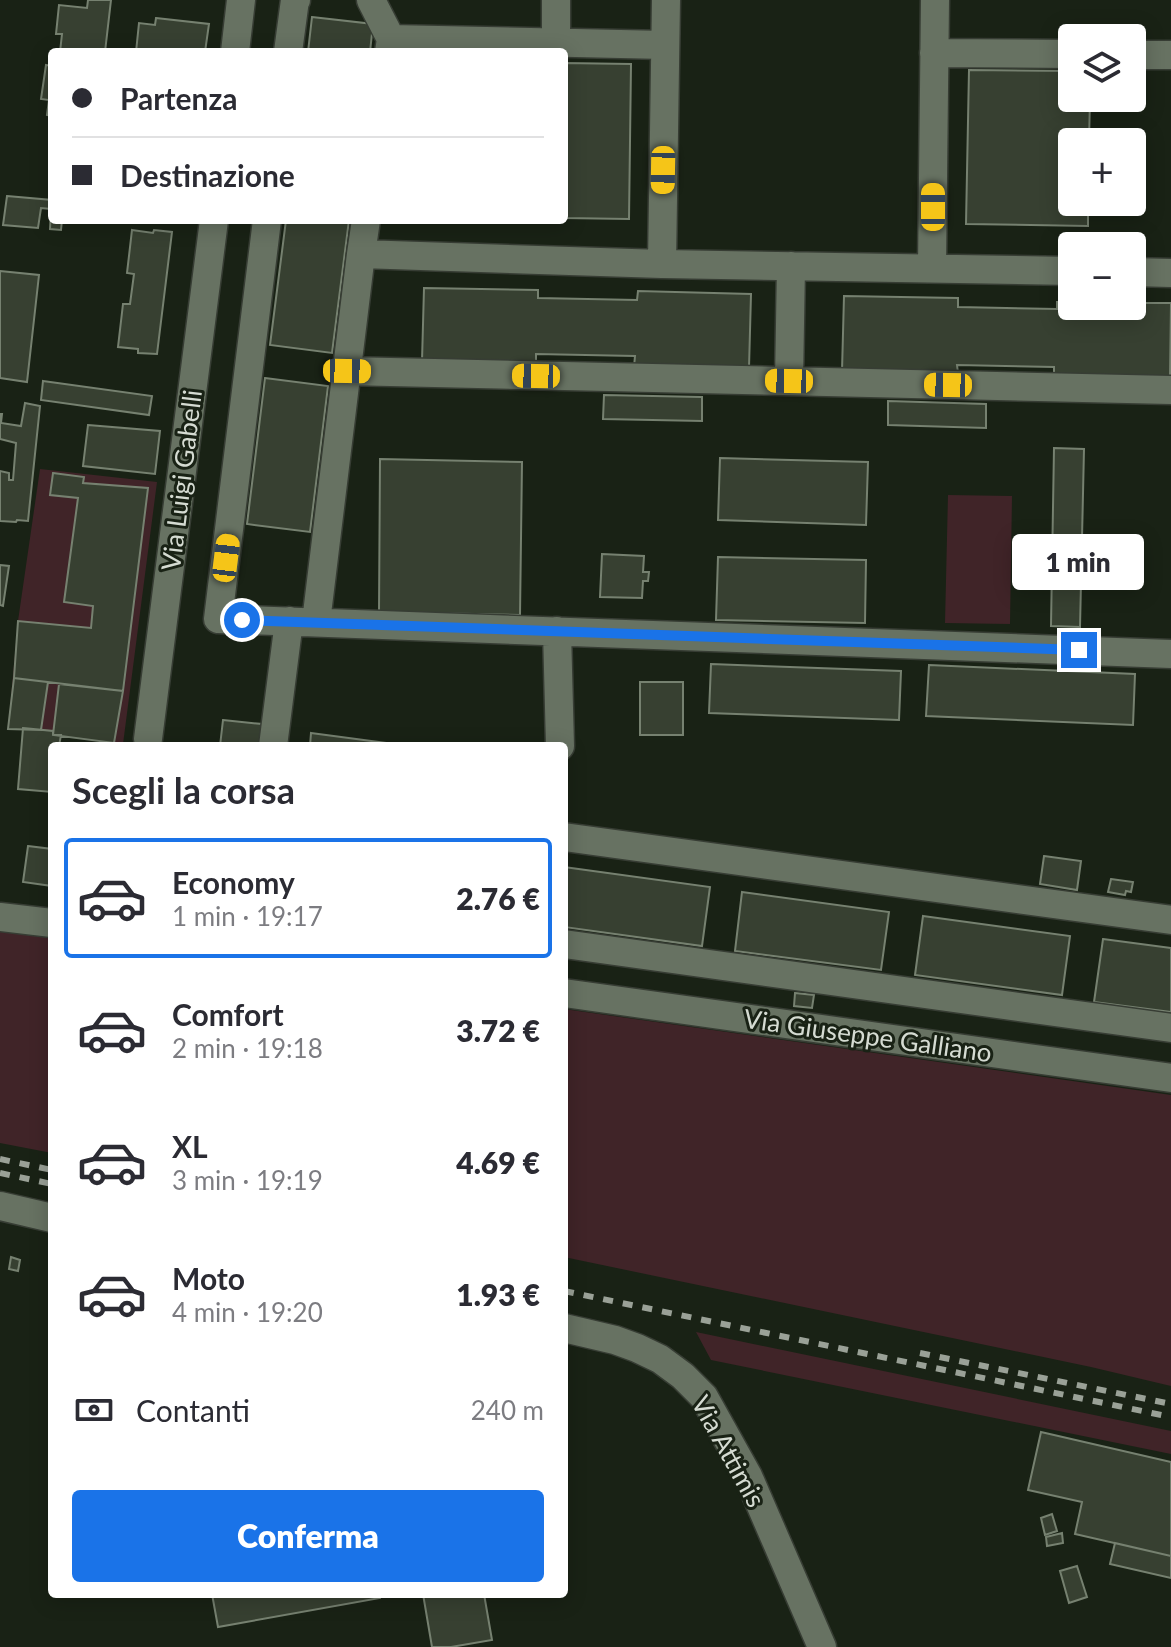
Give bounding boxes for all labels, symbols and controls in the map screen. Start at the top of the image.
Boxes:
map controls [1058,24,1146,320]
button: layers [1058,24,1146,112]
text: Partenza [120,80,238,116]
button: + [1058,128,1146,216]
car [651,146,675,194]
text: Destinazione [120,157,295,193]
car [921,183,945,231]
button: − [1058,232,1146,320]
car [323,359,371,383]
car [512,364,560,388]
car [765,369,813,393]
car [924,373,972,397]
street label: Via Luigi Gabelli [154,388,208,572]
car [211,533,241,583]
callout: 1 min [1013,534,1145,590]
text: 1 min [1046,546,1110,578]
route start [224,602,260,638]
route end [1061,632,1097,668]
text: Scegli la corsa [72,768,295,812]
icon: car [76,862,148,934]
text: Economy [172,864,295,900]
text: 2.76 € [456,880,540,916]
text: 1 min · 19:17 [172,900,323,932]
icon: car [76,994,148,1066]
text: Comfort [172,996,284,1032]
street label: Via Giuseppe Galliano [742,1002,994,1068]
text: 3.72 € [456,1012,540,1048]
text: 2 min · 19:18 [172,1032,323,1064]
icon: car [76,1126,148,1198]
text: XL [172,1128,208,1164]
text: 4.69 € [456,1144,540,1180]
text: 3 min · 19:19 [172,1164,323,1196]
icon: car [76,1258,148,1330]
text: Moto [172,1260,245,1296]
text: 1.93 € [456,1276,540,1312]
text: 4 min · 19:20 [172,1296,323,1328]
icon: cash [72,1388,116,1432]
street label: Via Attimis [685,1390,773,1512]
text: Contanti [136,1392,250,1428]
text: 240 m [471,1394,544,1426]
button: Conferma [72,1490,544,1582]

